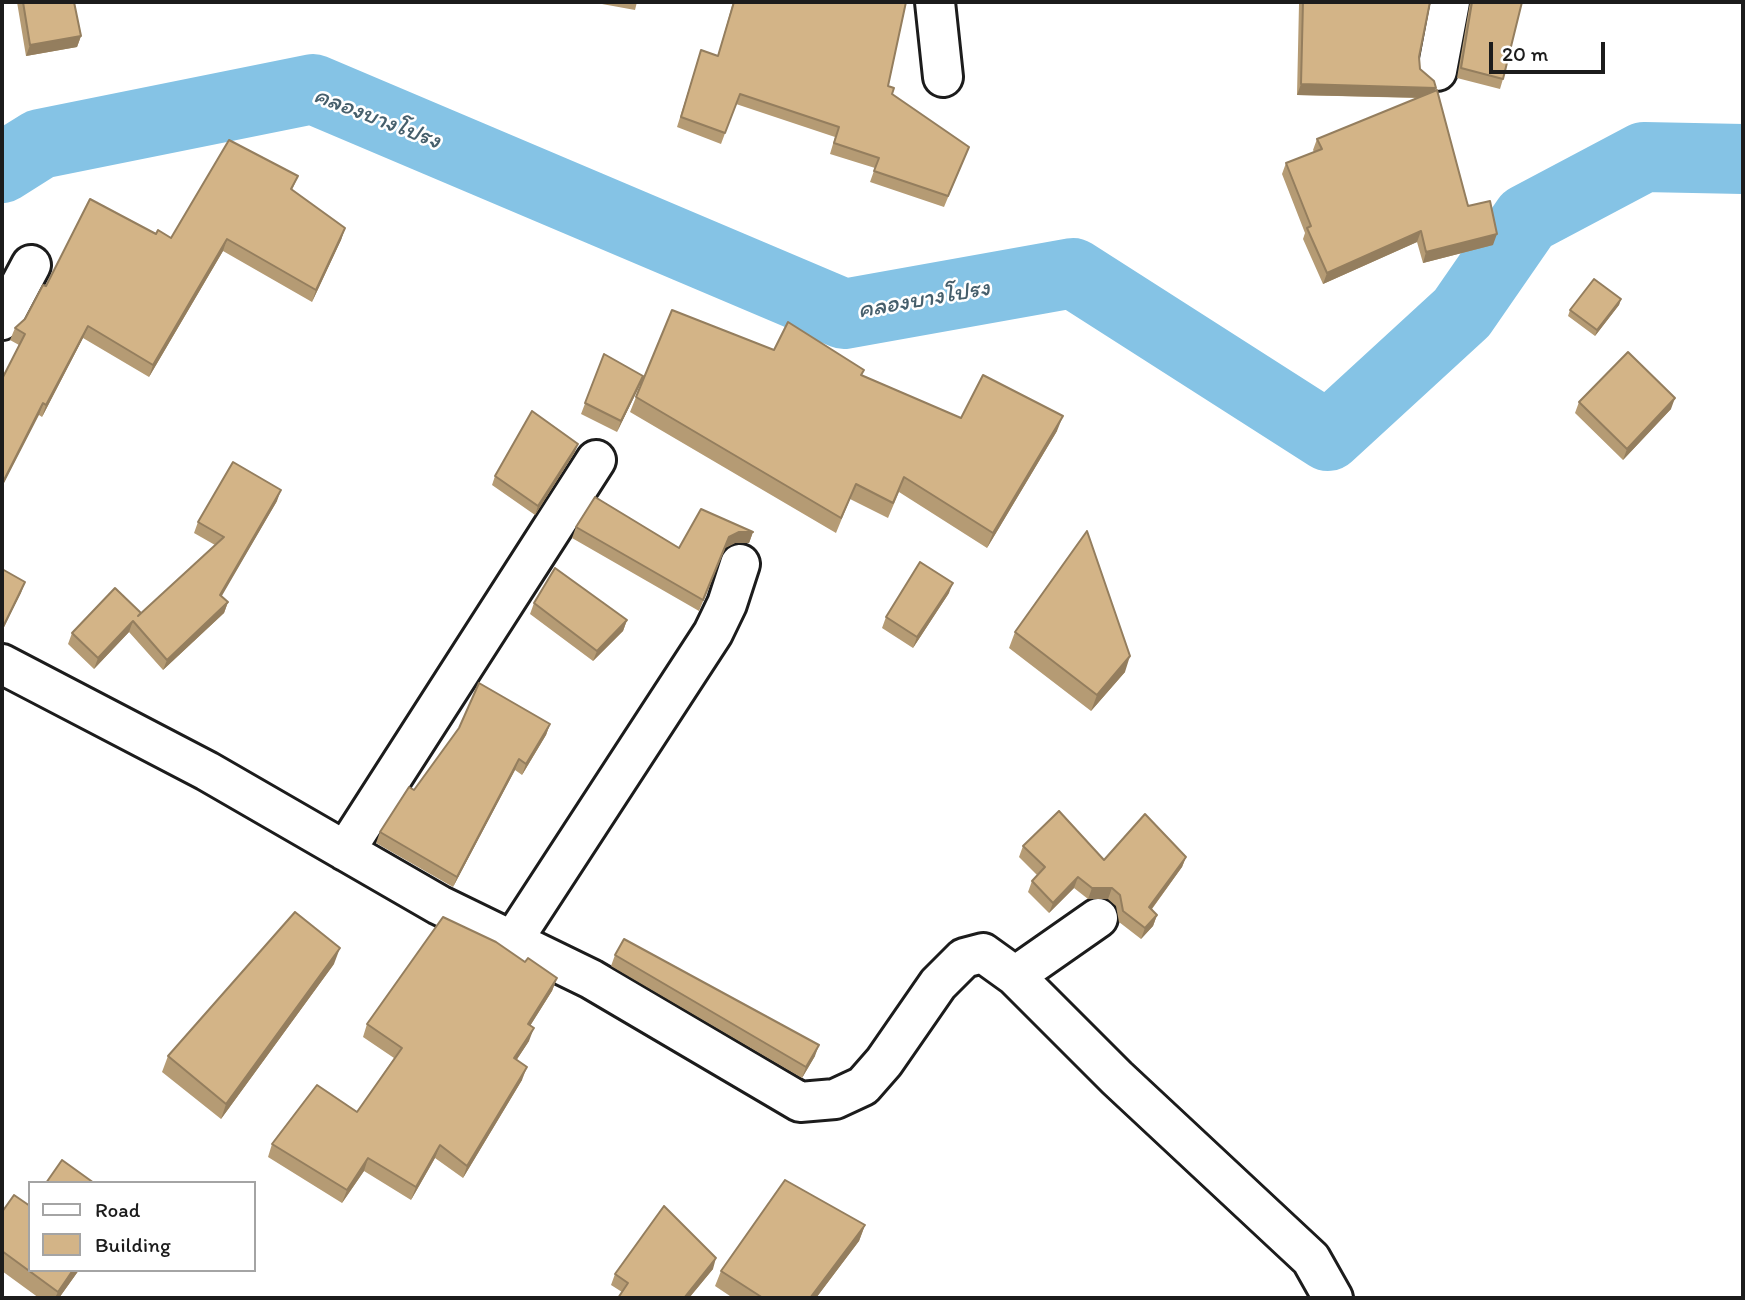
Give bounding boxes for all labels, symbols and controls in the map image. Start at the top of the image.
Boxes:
scale bar [1493,28,1608,72]
text: 20 m [1502,41,1548,66]
water label: คลองบางโปรง [309,82,445,156]
water label: คลองบางโปรง [856,274,992,326]
legend [28,1181,256,1272]
text: Road [95,1197,140,1222]
text: Building [95,1232,171,1257]

